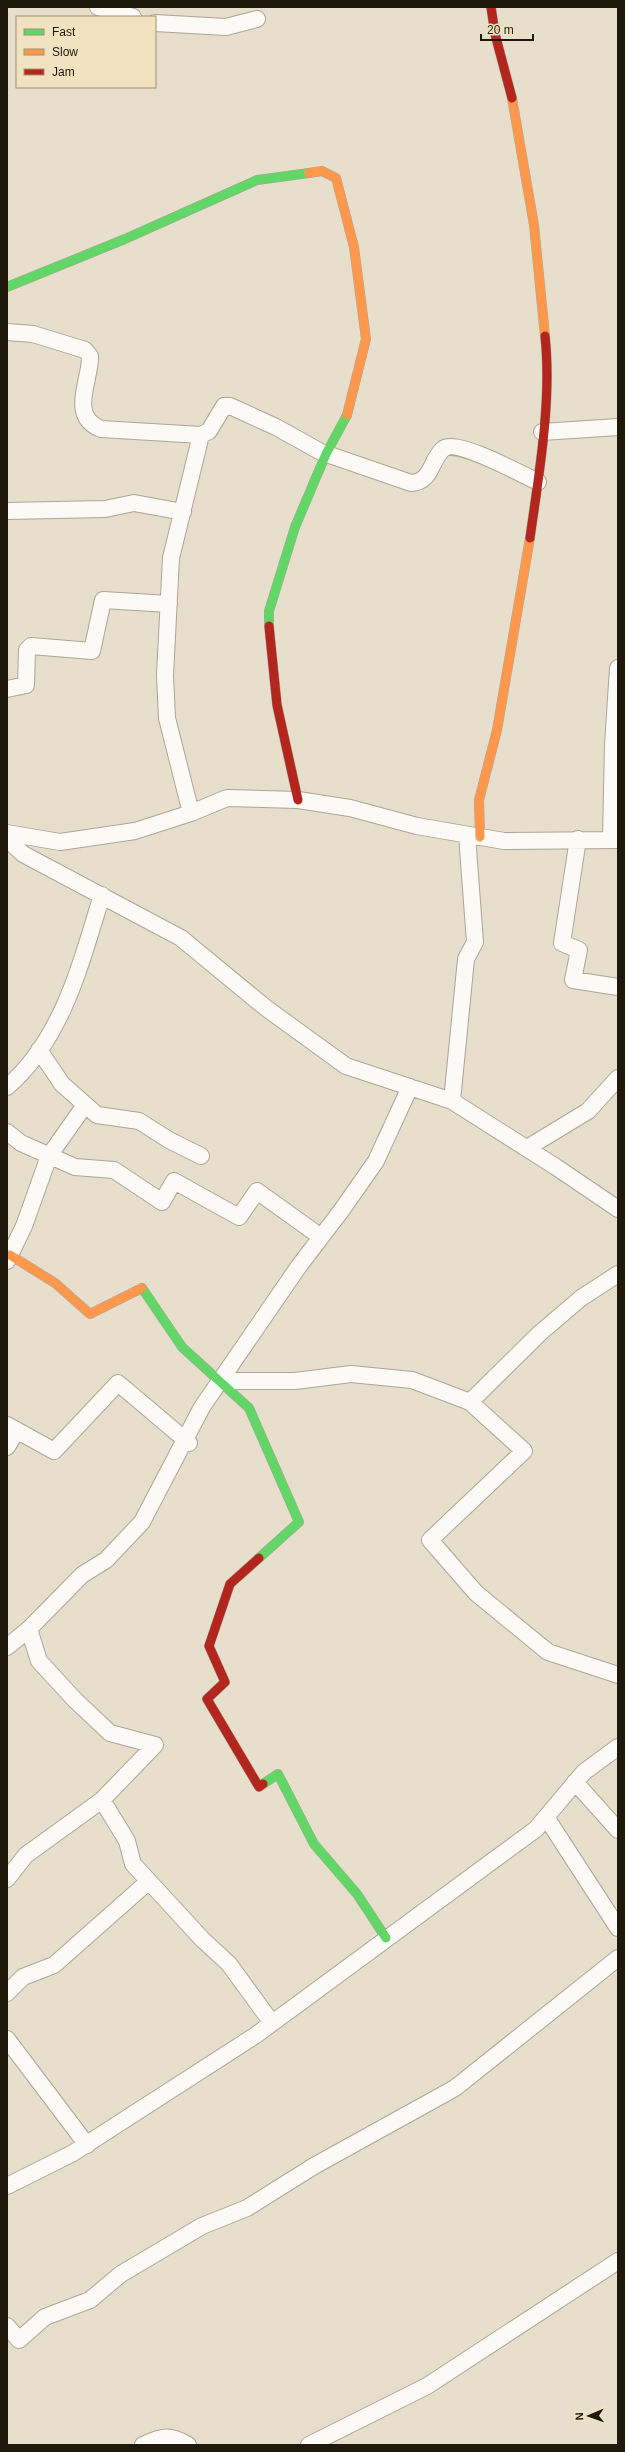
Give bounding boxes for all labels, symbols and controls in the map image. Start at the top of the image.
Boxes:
legend [16,16,156,88]
scale bar [481,16,533,42]
text: 20 m [487,23,514,37]
text: Fast [52,25,76,39]
text: Slow [52,45,78,59]
text: Jam [52,65,75,79]
north arrow [569,2396,609,2436]
text: N [573,2412,585,2421]

